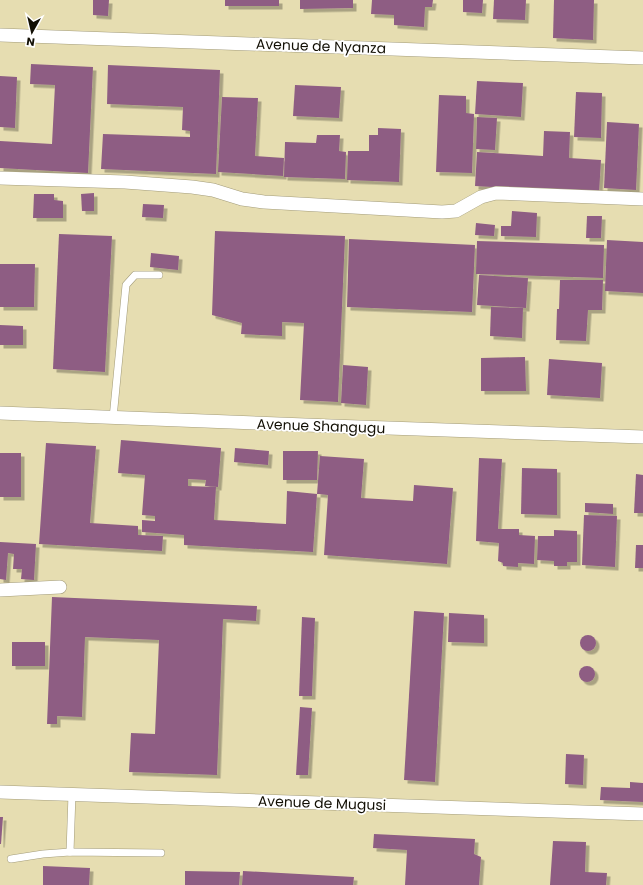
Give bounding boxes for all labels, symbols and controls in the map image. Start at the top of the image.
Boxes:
north arrow [12,12,52,52]
text: N [25,33,36,50]
street label: Avenue de Nyanza [256,34,386,58]
street label: Avenue Shangugu [256,414,386,438]
street label: Avenue de Mugusi [257,791,387,815]

